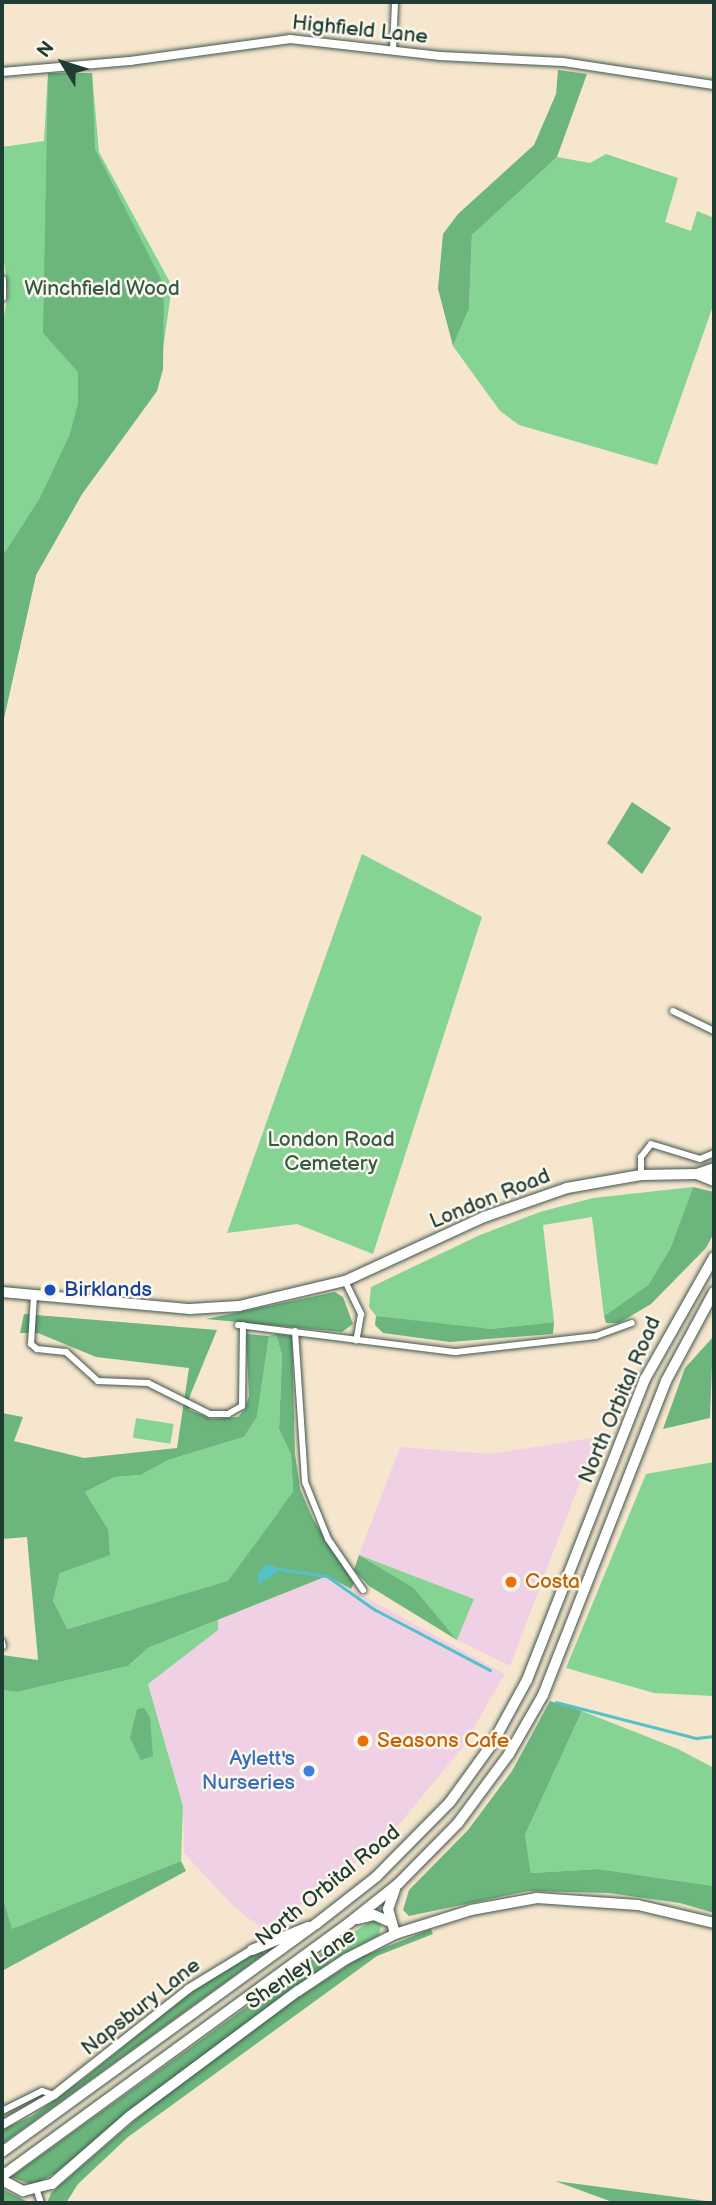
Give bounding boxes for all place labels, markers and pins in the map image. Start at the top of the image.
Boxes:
place label: Birklands [64,1277,152,1303]
marker: Birklands [42,1282,58,1298]
place label: Costa [525,1569,580,1595]
marker: Costa [503,1574,519,1590]
place label: Seasons Cafe [377,1728,509,1754]
marker: Seasons Cafe [355,1733,371,1749]
place label: Aylett's Nurseries [202,1746,295,1796]
marker: Aylett's Nurseries [301,1763,317,1779]

